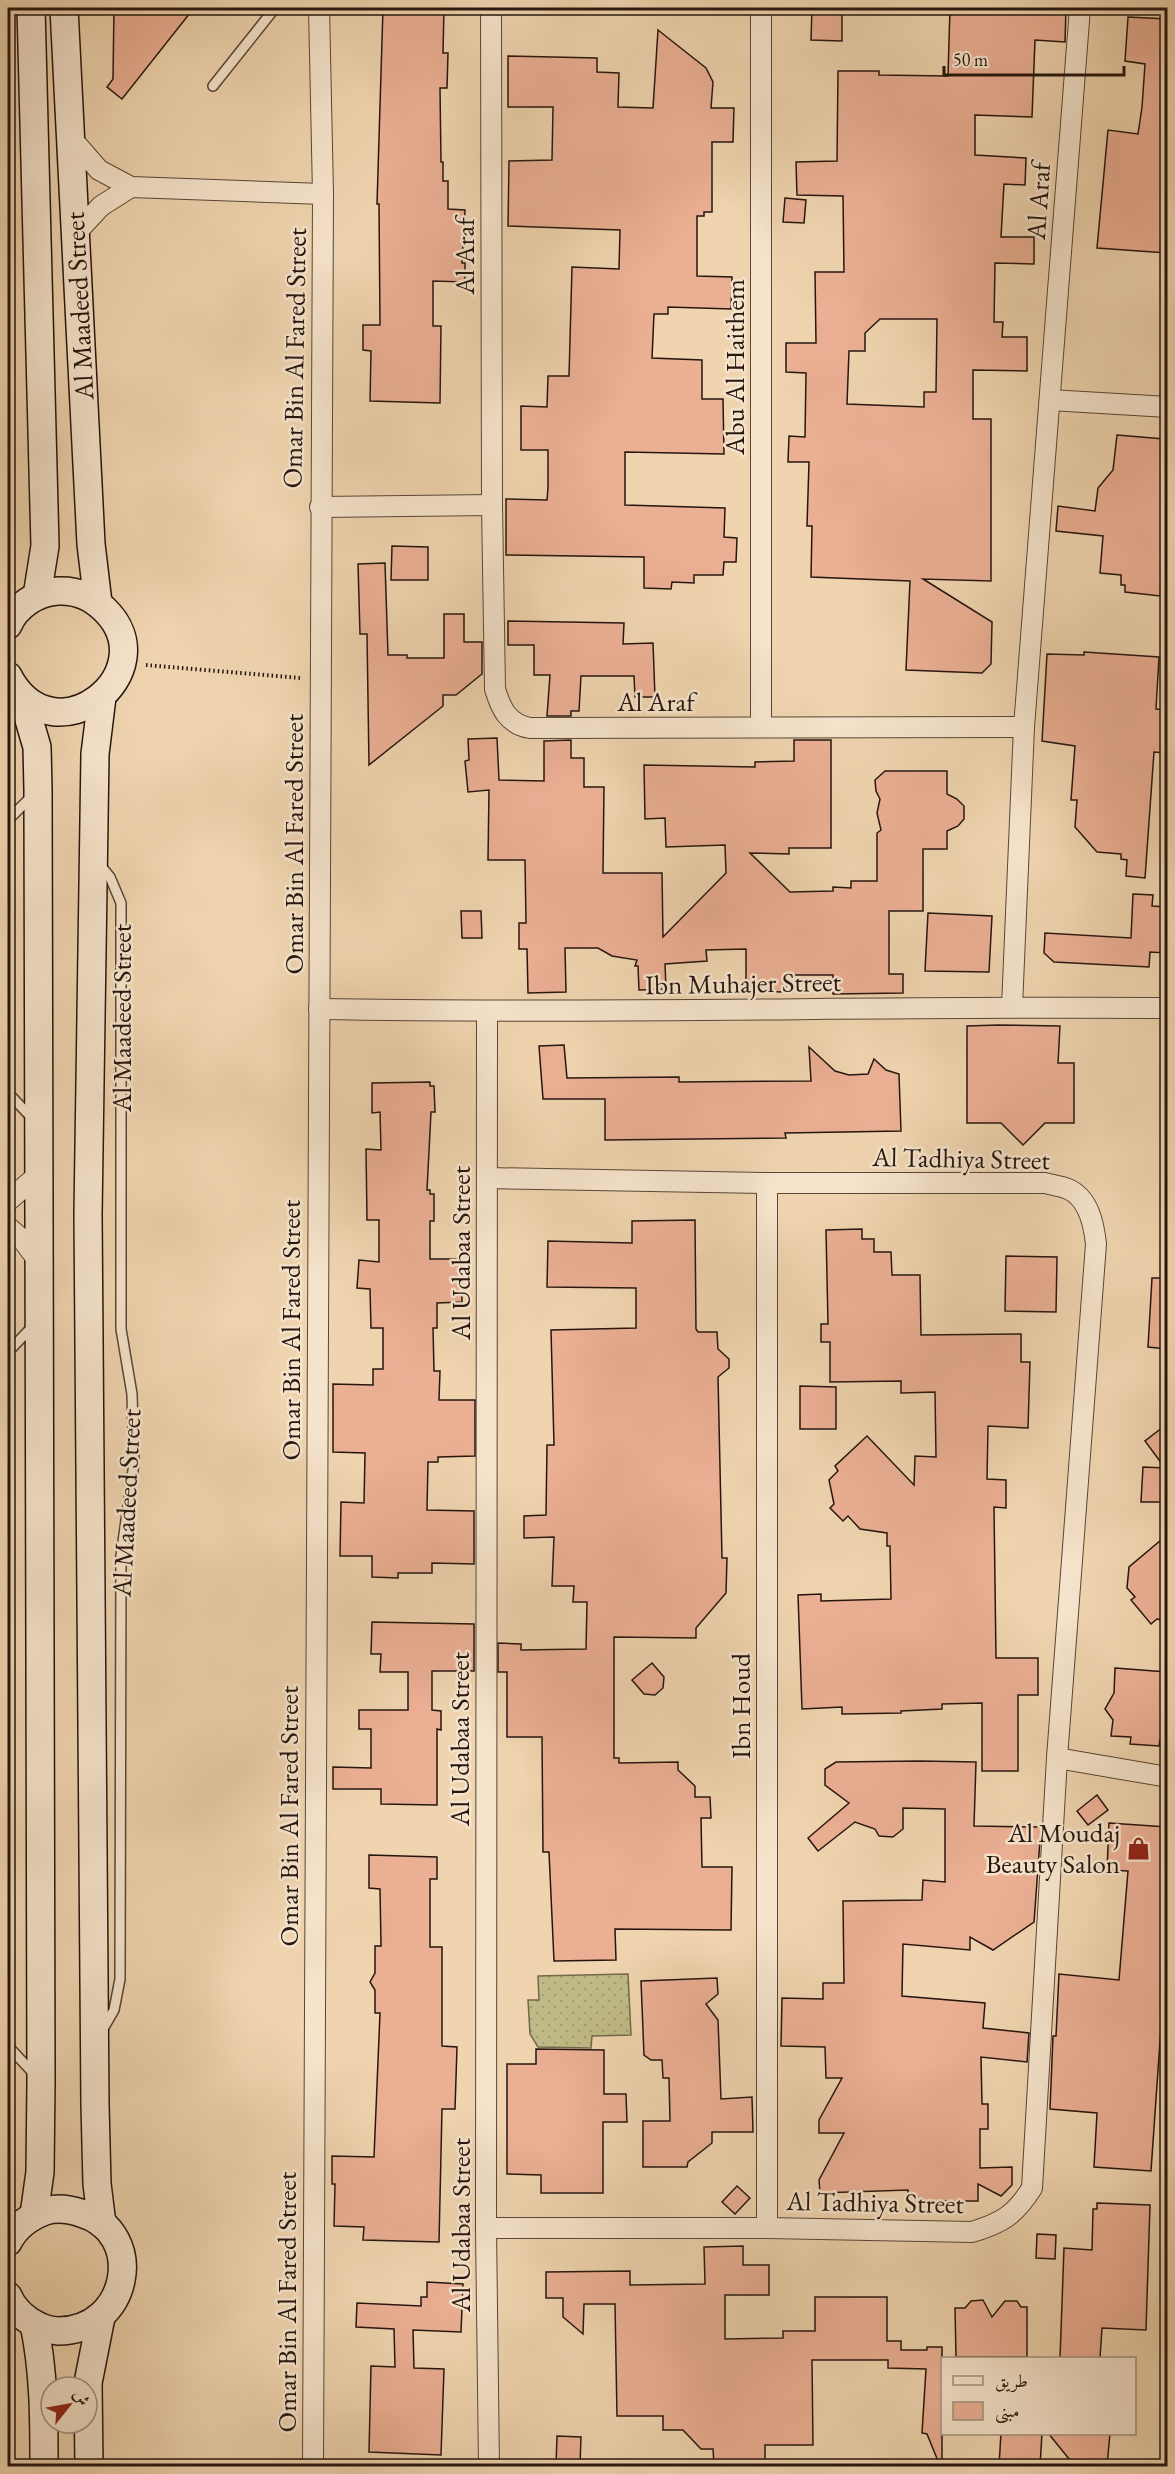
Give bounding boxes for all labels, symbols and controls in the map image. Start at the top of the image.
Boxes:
scale bar [944,39,1124,77]
text: 50 m [953,48,988,71]
street label: Al Araf [1018,158,1058,242]
street label: Al Maadeed Street [57,210,101,402]
street label: Al Araf [447,214,482,296]
street label: Omar Bin Al Fared Street [274,227,314,489]
street label: Abu Al Haithem [717,279,752,456]
street label: Al Araf [616,684,698,719]
street label: Omar Bin Al Fared Street [276,713,311,974]
street label: Al Maadeed Street [104,923,139,1113]
street label: Ibn Muhajer Street [645,964,842,1002]
street label: Al Tadhiya Street [871,1139,1051,1177]
street label: Al Udabaa Street [443,1165,478,1341]
street label: Omar Bin Al Fared Street [273,1199,308,1460]
street label: Al Maadeed Street [104,1407,148,1599]
street label: Al Udabaa Street [442,1651,477,1827]
street label: Ibn Houd [723,1653,758,1759]
street label: Omar Bin Al Fared Street [271,1685,306,1946]
place label: Al Moudaj Beauty Salon [985,1815,1120,1881]
shop icon: Al Moudaj Beauty Salon [1125,1835,1151,1861]
street label: Al Udabaa Street [443,2137,478,2313]
street label: Omar Bin Al Fared Street [269,2171,304,2432]
street label: Al Tadhiya Street [785,2183,965,2221]
legend [941,2357,1136,2435]
text: طريق [995,2369,1028,2393]
north arrow [39,2375,99,2435]
text: ش [68,2385,95,2410]
text: مبنى [995,2399,1020,2424]

